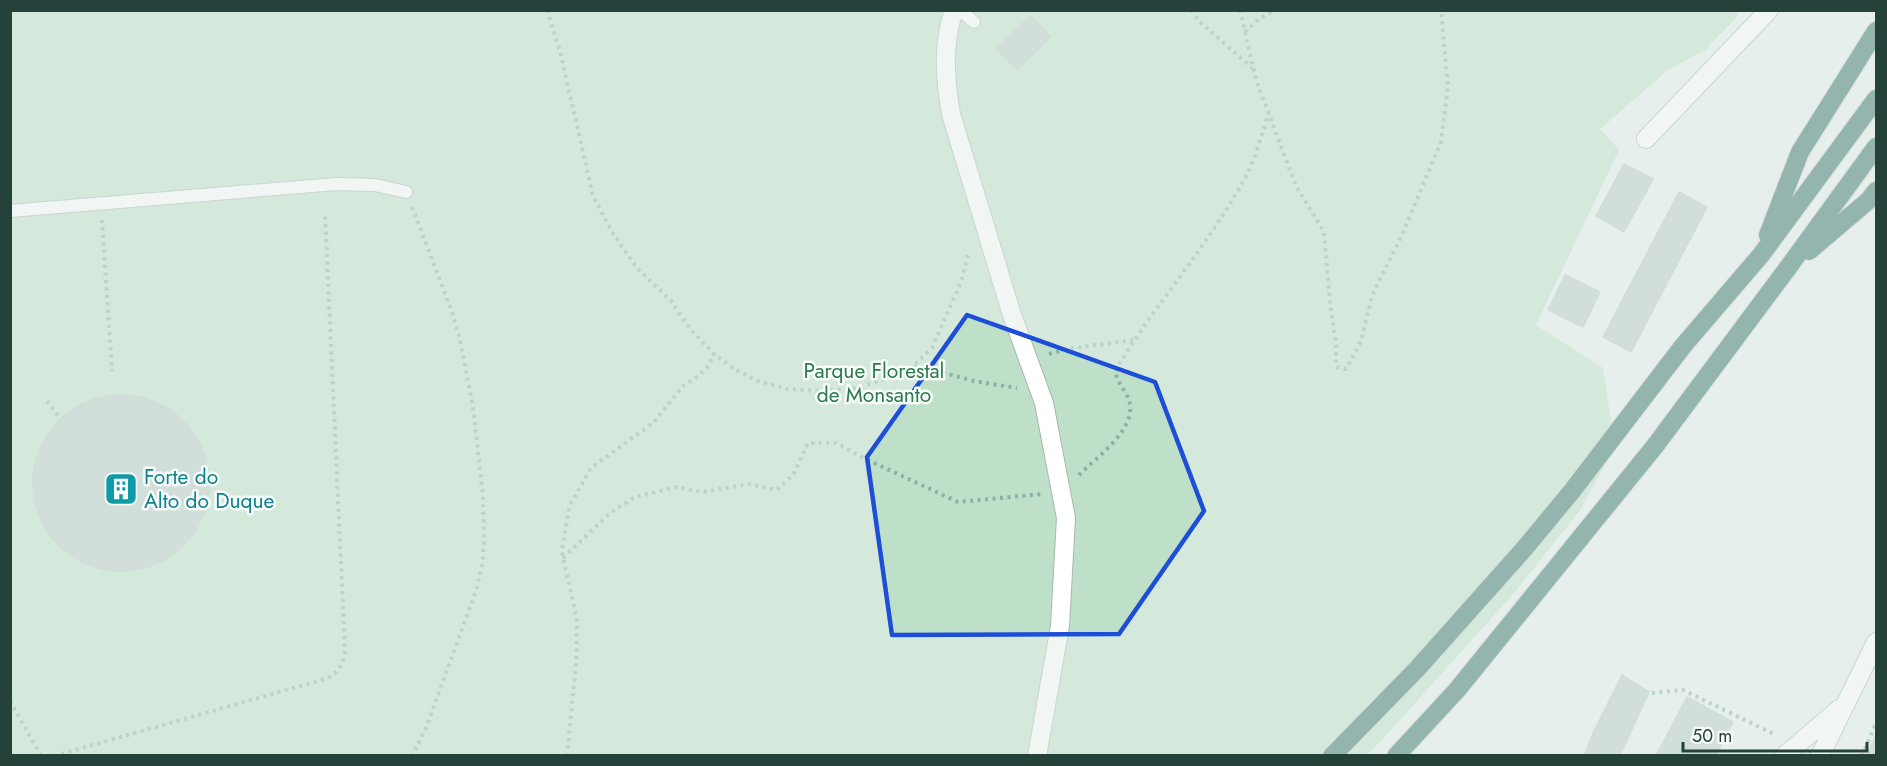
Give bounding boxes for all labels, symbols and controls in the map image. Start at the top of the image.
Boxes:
park label: Parque Florestal de Monsanto [804,356,944,410]
place label: Forte do Alto do Duque [144,462,275,516]
building icon: Forte do Alto do Duque [103,471,139,507]
scale bar [1683,715,1868,753]
text: 50 m [1692,723,1732,749]

